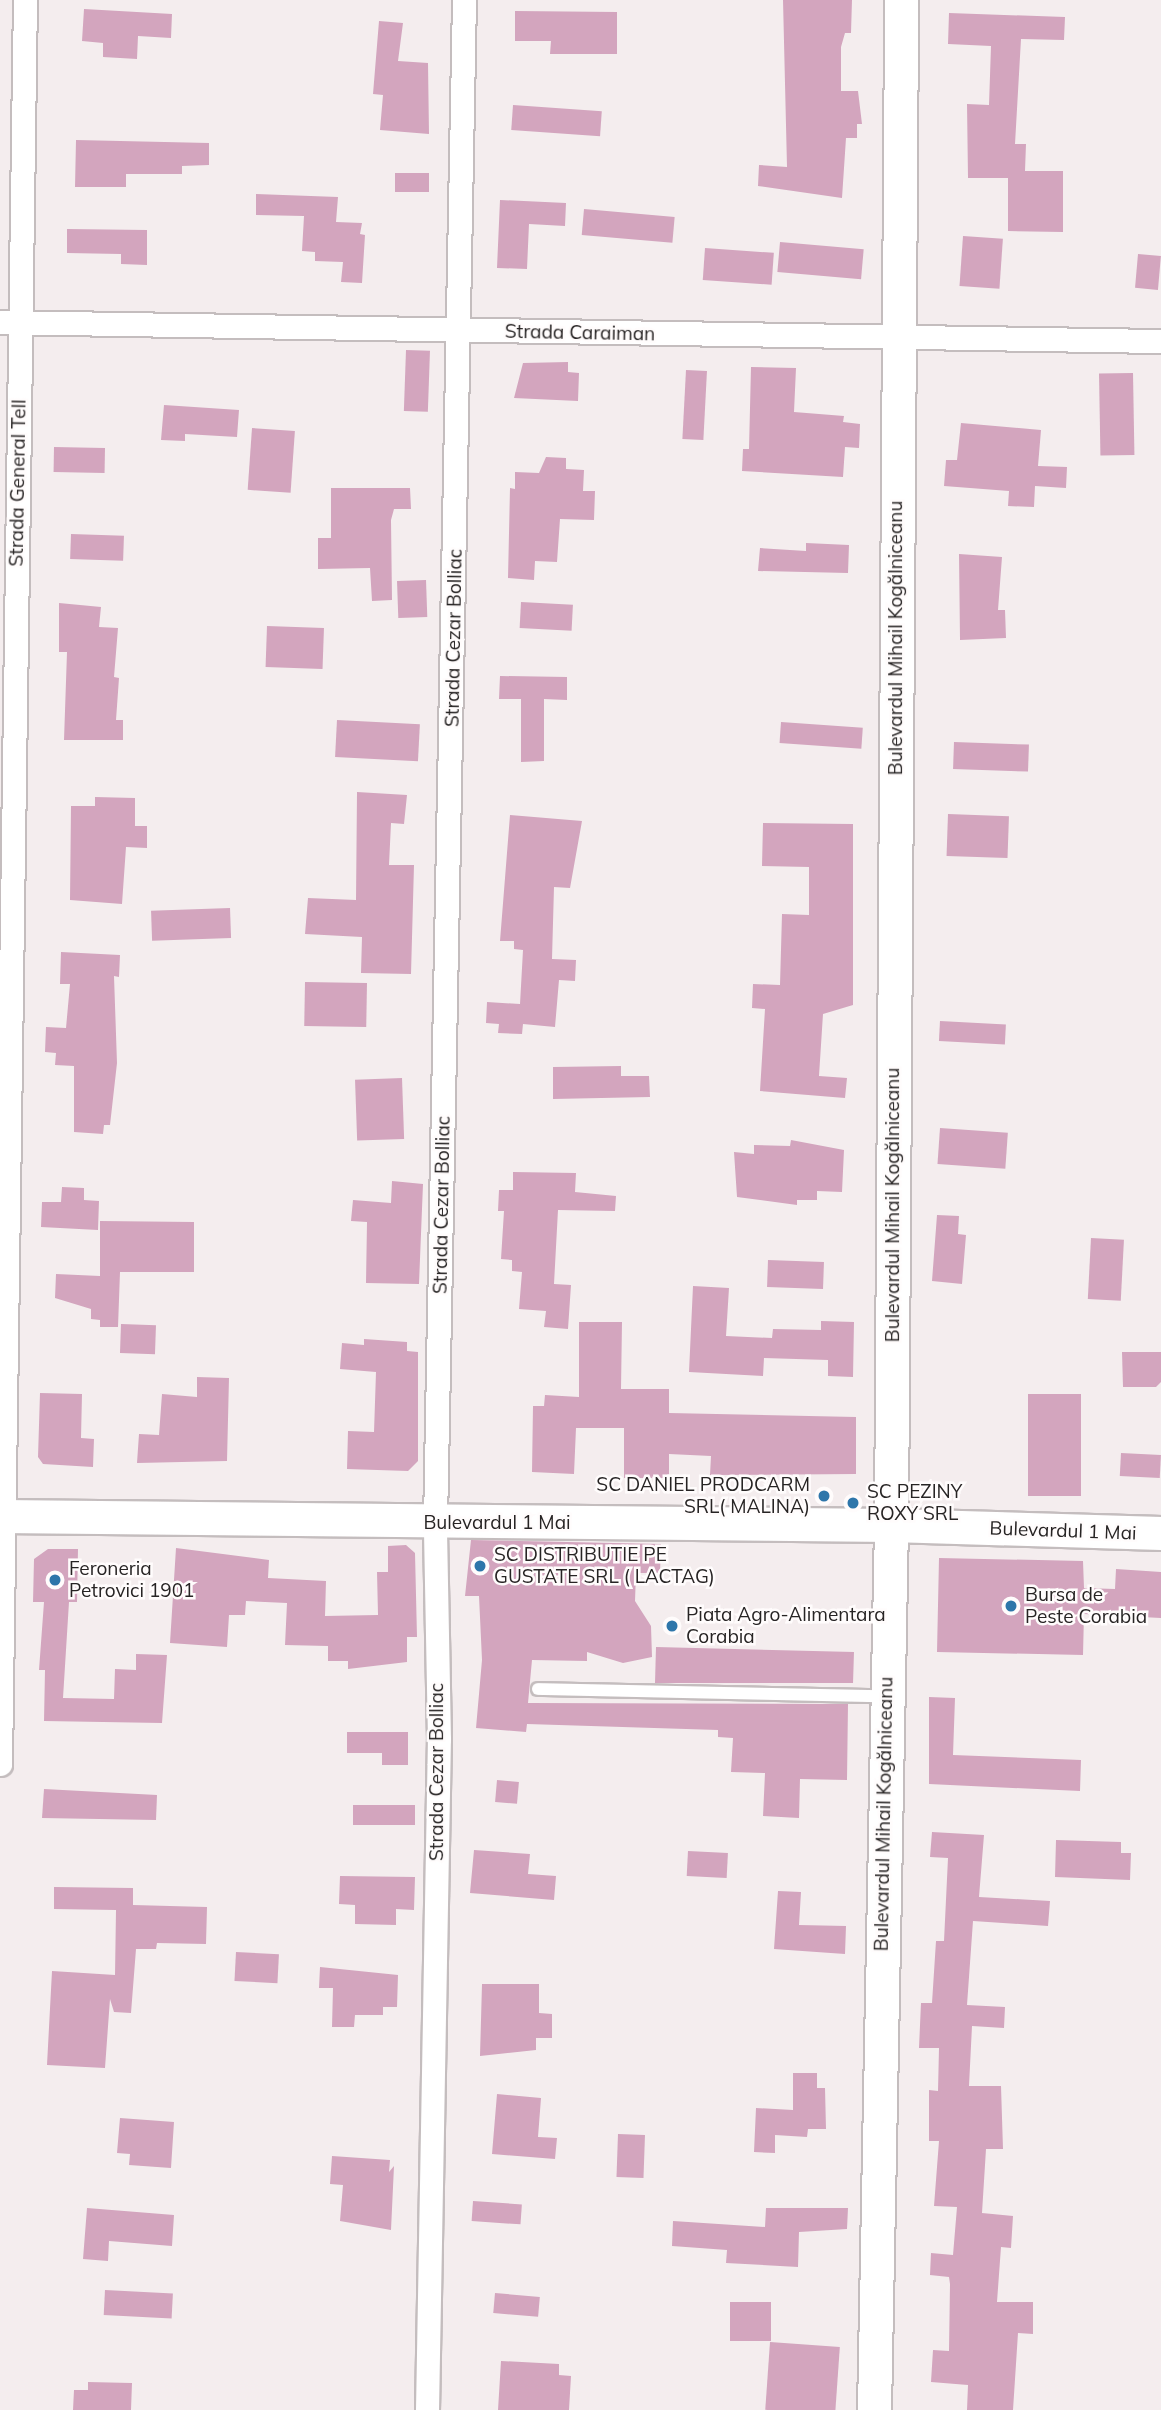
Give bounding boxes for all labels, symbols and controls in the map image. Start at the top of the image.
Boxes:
street label: Strada Caraiman [505,320,655,346]
street label: Strada General Tell [5,399,31,567]
street label: Bulevardul Mihail Kogălniceanu [885,501,907,775]
street label: Strada Cezar Bolliac [441,549,467,727]
street label: Bulevardul Mihail Kogălniceanu [882,1068,904,1342]
street label: Strada Cezar Bolliac [429,1116,455,1294]
place label: SC DANIEL PRODCARM SRL( MALINA) [596,1474,810,1518]
place label: SC PEZINY ROXY SRL [867,1481,962,1525]
marker: SC DANIEL PRODCARM SRL( MALINA) [816,1488,832,1504]
marker: SC PEZINY ROXY SRL [845,1495,861,1511]
street label: Bulevardul 1 Mai [423,1512,571,1534]
street label: Bulevardul 1 Mai [989,1517,1137,1545]
place label: SC DISTRIBUTIE PE GUSTATE SRL ( LACTAG) [494,1544,715,1588]
place label: Feroneria Petrovici 1901 [69,1558,195,1602]
marker: SC DISTRIBUTIE PE GUSTATE SRL ( LACTAG) [472,1558,488,1574]
marker: Feroneria Petrovici 1901 [47,1572,63,1588]
place label: Bursa de Peste Corabia [1025,1584,1147,1628]
marker: Bursa de Peste Corabia [1003,1598,1019,1614]
place label: Piata Agro-Alimentara Corabia [686,1604,886,1648]
marker: Piata Agro-Alimentara Corabia [664,1618,680,1634]
street label: Bulevardul Mihail Kogălniceanu [870,1676,898,1952]
street label: Strada Cezar Bolliac [426,1683,448,1861]

